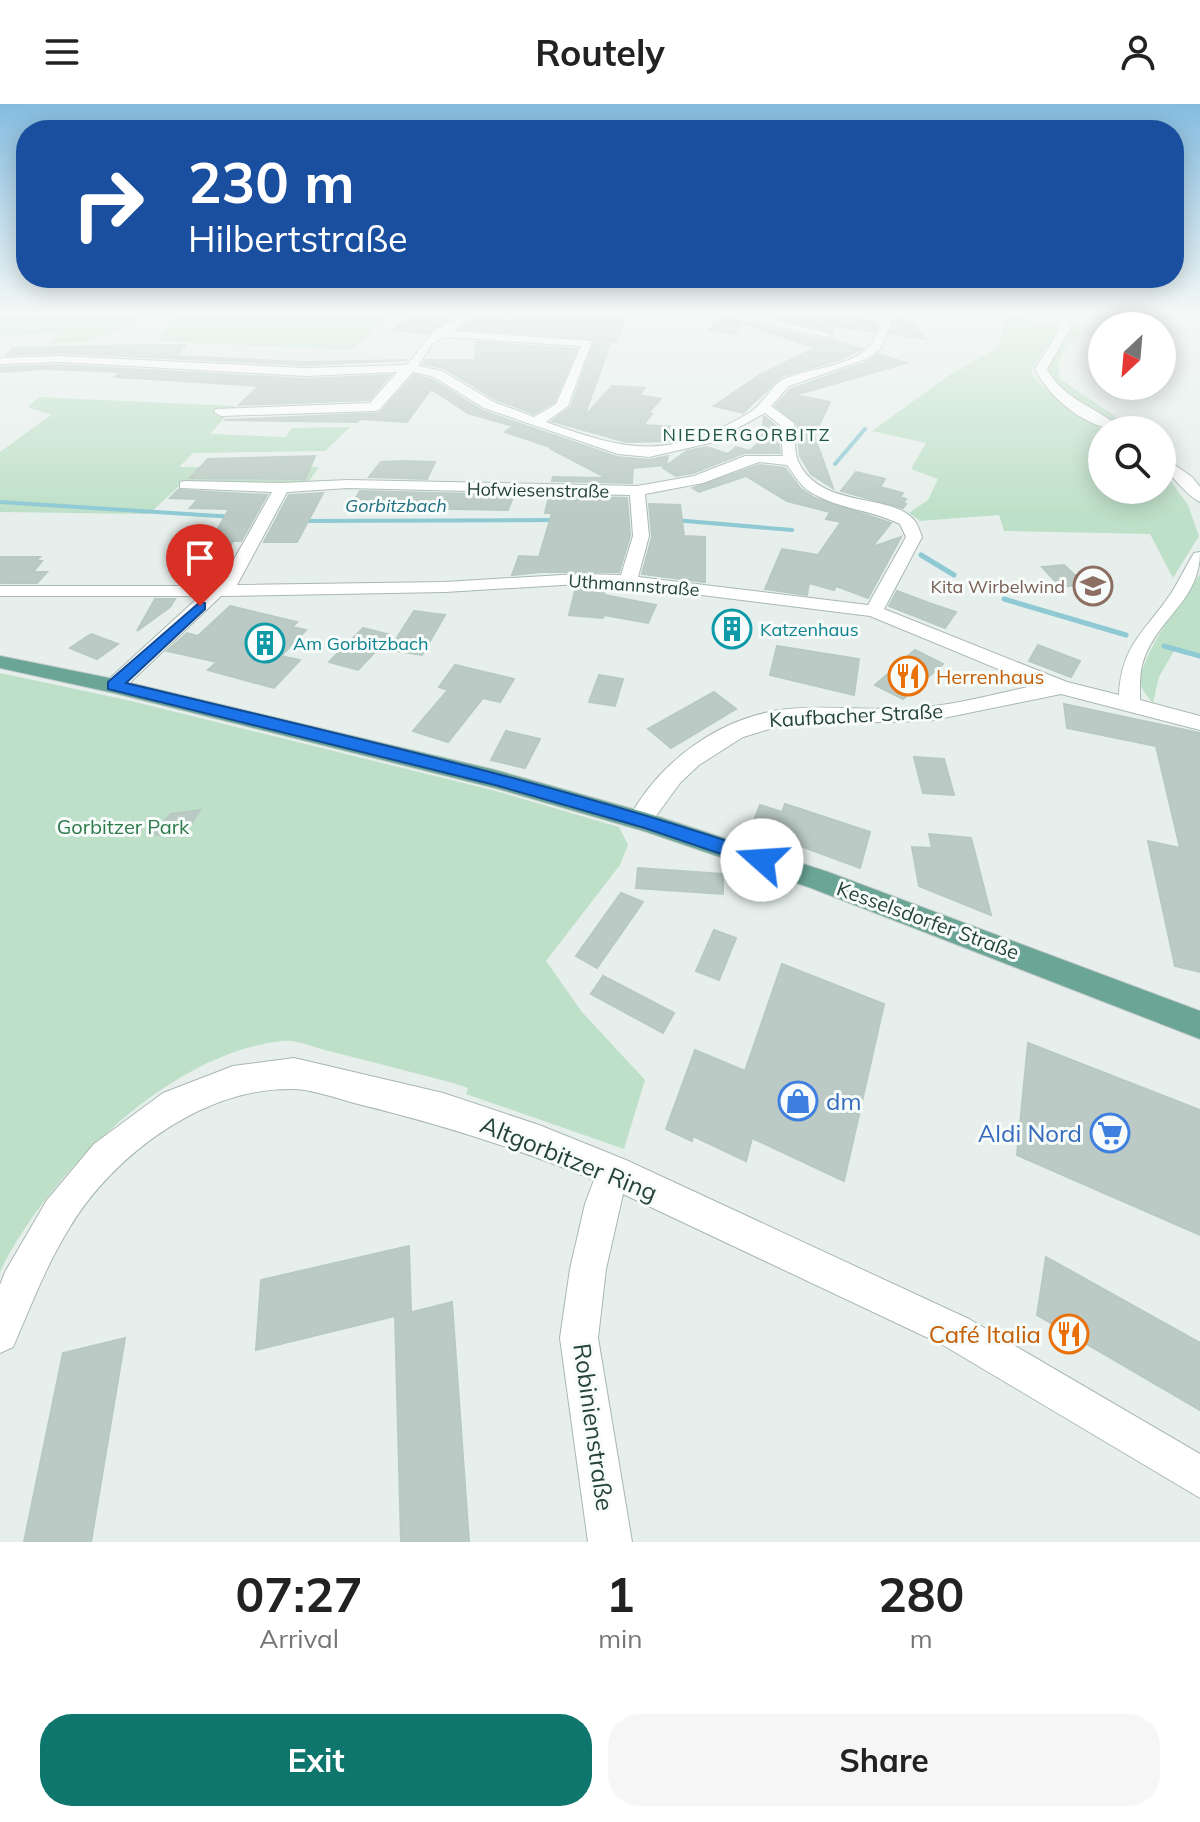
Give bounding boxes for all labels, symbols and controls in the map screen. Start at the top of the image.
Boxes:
icon: menu [40,30,84,74]
text: Routely [535,30,665,75]
icon: person [1116,30,1160,74]
text: 230 m [188,147,355,217]
icon: right [56,152,160,256]
text: Hilbertstraße [188,216,408,261]
north arrow [1088,312,1176,400]
map controls [1088,312,1176,504]
button: search [1088,416,1176,504]
district label: NIEDERGORBITZ [662,423,832,446]
street label: Hofwiesenstraße [467,477,609,503]
water label: Gorbitzbach [345,494,447,517]
pin [166,524,234,606]
icon: arrive [178,536,222,580]
school or university icon: Kita Wirbelwind [1072,565,1114,607]
street label: Uthmannstraße [568,569,700,601]
place label: Kita Wirbelwind [931,575,1065,598]
building icon: Katzenhaus [711,608,753,650]
place label: Katzenhaus [760,618,859,641]
building icon: Am Gorbitzbach [244,622,286,664]
place label: Am Gorbitzbach [293,632,429,655]
restaurant icon: Herrenhaus [887,655,929,697]
place label: Herrenhaus [936,664,1044,689]
street label: Kaufbacher Straße [768,698,944,732]
park label: Gorbitzer Park [57,814,190,839]
position arrow [720,818,804,902]
street label: Kesselsdorfer Straße [834,875,1022,965]
shop icon: dm [777,1080,819,1122]
place label: dm [826,1086,861,1116]
street label: Altgorbitzer Ring [476,1109,662,1207]
supermarket icon: Aldi Nord [1089,1112,1131,1154]
place label: Aldi Nord [978,1118,1082,1148]
restaurant icon: Café Italia [1048,1313,1090,1355]
place label: Café Italia [929,1319,1041,1349]
street label: Robinienstraße [567,1341,621,1513]
text: 07:27 [236,1564,363,1624]
text: 1 [606,1564,635,1624]
text: 280 [878,1564,964,1624]
text: Arrival [259,1622,339,1655]
text: min [598,1622,642,1655]
text: m [910,1622,933,1655]
button: Exit [40,1714,592,1806]
button: Share [608,1714,1160,1806]

